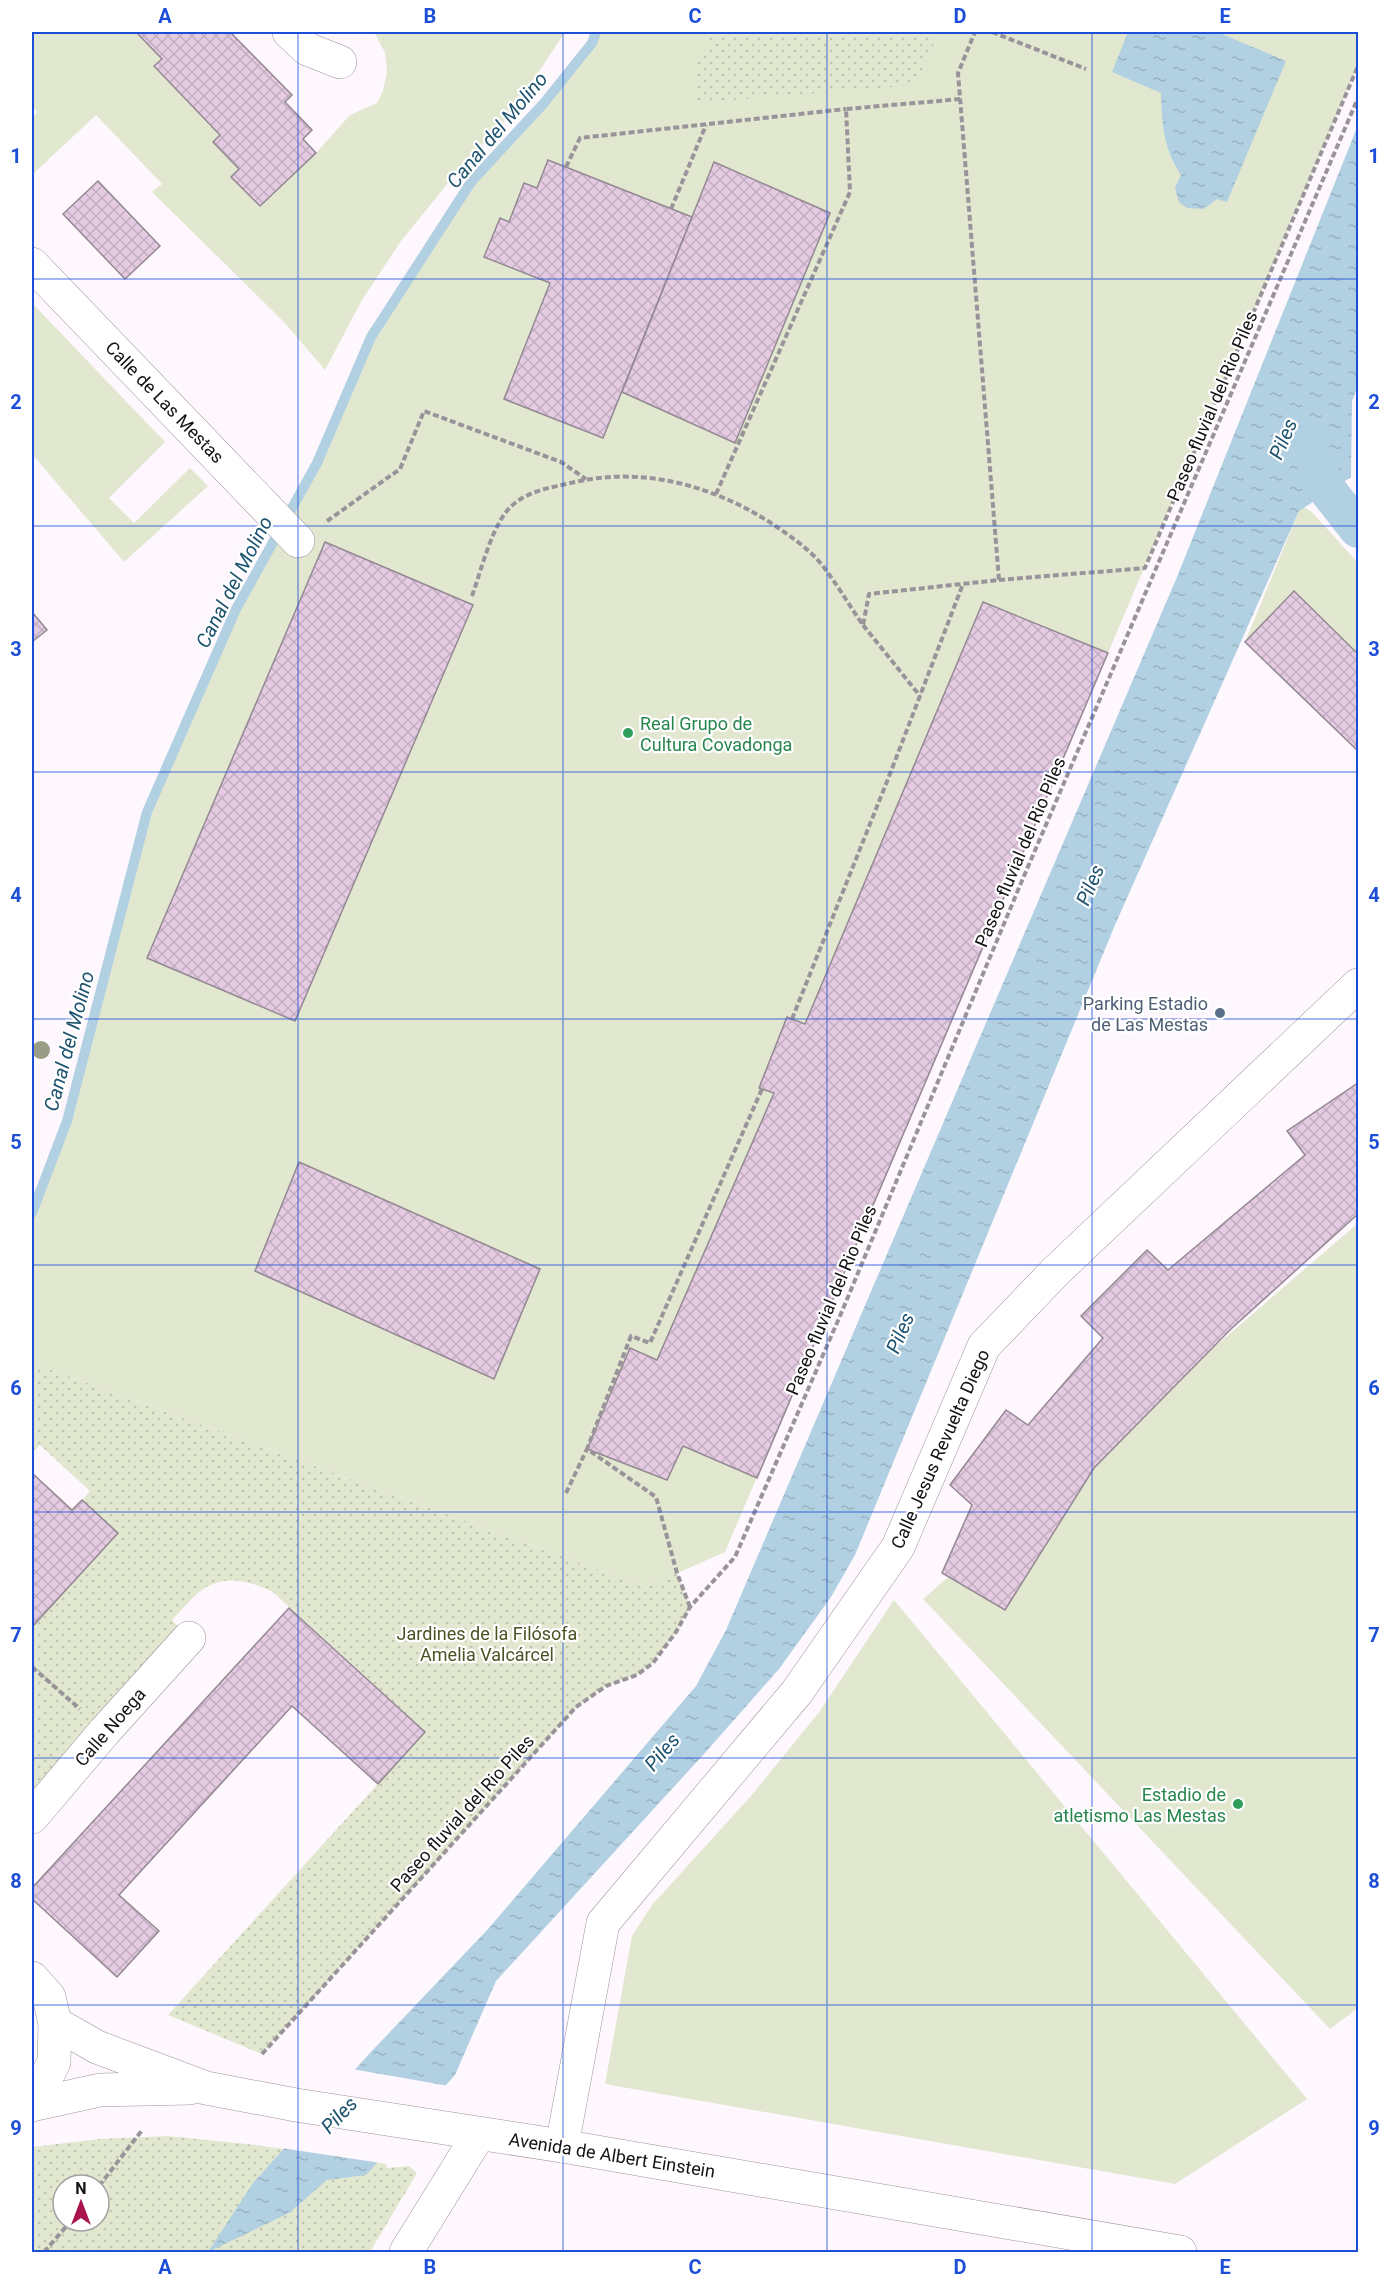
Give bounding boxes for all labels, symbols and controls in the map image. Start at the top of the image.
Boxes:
text: A [158,4,172,28]
text: B [424,4,436,28]
text: C [688,4,702,28]
text: D [954,4,967,28]
text: E [1219,4,1231,28]
water label: Canal del Molino [441,67,553,193]
text: 1 [10,144,22,168]
text: 1 [1368,144,1380,168]
street label: Paseo fluvial del Rio Piles [1162,308,1262,504]
street label: Calle de Las Mestas [101,337,229,467]
text: 2 [10,390,22,414]
text: 2 [1368,390,1380,414]
water label: Piles [1264,415,1302,463]
water label: Canal del Molino [191,512,277,652]
text: 3 [10,637,22,661]
text: 3 [1368,637,1380,661]
place label: Real Grupo de Cultura Covadonga [640,713,792,755]
marker: Real Grupo de Cultura Covadonga [621,726,635,740]
street label: Paseo fluvial del Rio Piles [970,754,1070,950]
water label: Piles [1071,861,1109,909]
text: 4 [10,883,22,907]
text: 4 [1368,883,1380,907]
water label: Canal del Molino [39,968,99,1114]
place label: Parking Estadio de Las Mestas [1083,993,1208,1035]
marker: Parking Estadio de Las Mestas [1213,1006,1227,1020]
text: 5 [10,1130,22,1154]
text: 5 [1368,1130,1380,1154]
street label: Paseo fluvial del Rio Piles [781,1202,881,1398]
water label: Piles [881,1309,919,1357]
street label: Calle Jesus Revuelta Diego [886,1346,994,1552]
text: 6 [10,1376,22,1400]
text: 6 [1368,1376,1380,1400]
text: 7 [10,1623,22,1647]
park label: Jardines de la Filósofa Amelia Valcárcel [397,1623,577,1665]
text: 7 [1368,1623,1380,1647]
street label: Calle Noega [70,1684,150,1770]
water label: Piles [639,1728,685,1776]
street label: Paseo fluvial del Rio Piles [386,1730,538,1896]
place label: Estadio de atletismo Las Mestas [1054,1784,1226,1826]
marker: Estadio de atletismo Las Mestas [1231,1797,1245,1811]
text: 8 [10,1869,22,1893]
text: 8 [1368,1869,1380,1893]
water label: Piles [316,2092,362,2138]
text: 9 [10,2116,22,2140]
text: 9 [1368,2116,1380,2140]
street label: Avenida de Albert Einstein [507,2128,717,2182]
north arrow [51,2173,111,2233]
text: N [75,2179,87,2198]
text: A [158,2255,172,2279]
text: B [424,2255,436,2279]
text: C [688,2255,702,2279]
text: D [954,2255,967,2279]
text: E [1219,2255,1231,2279]

